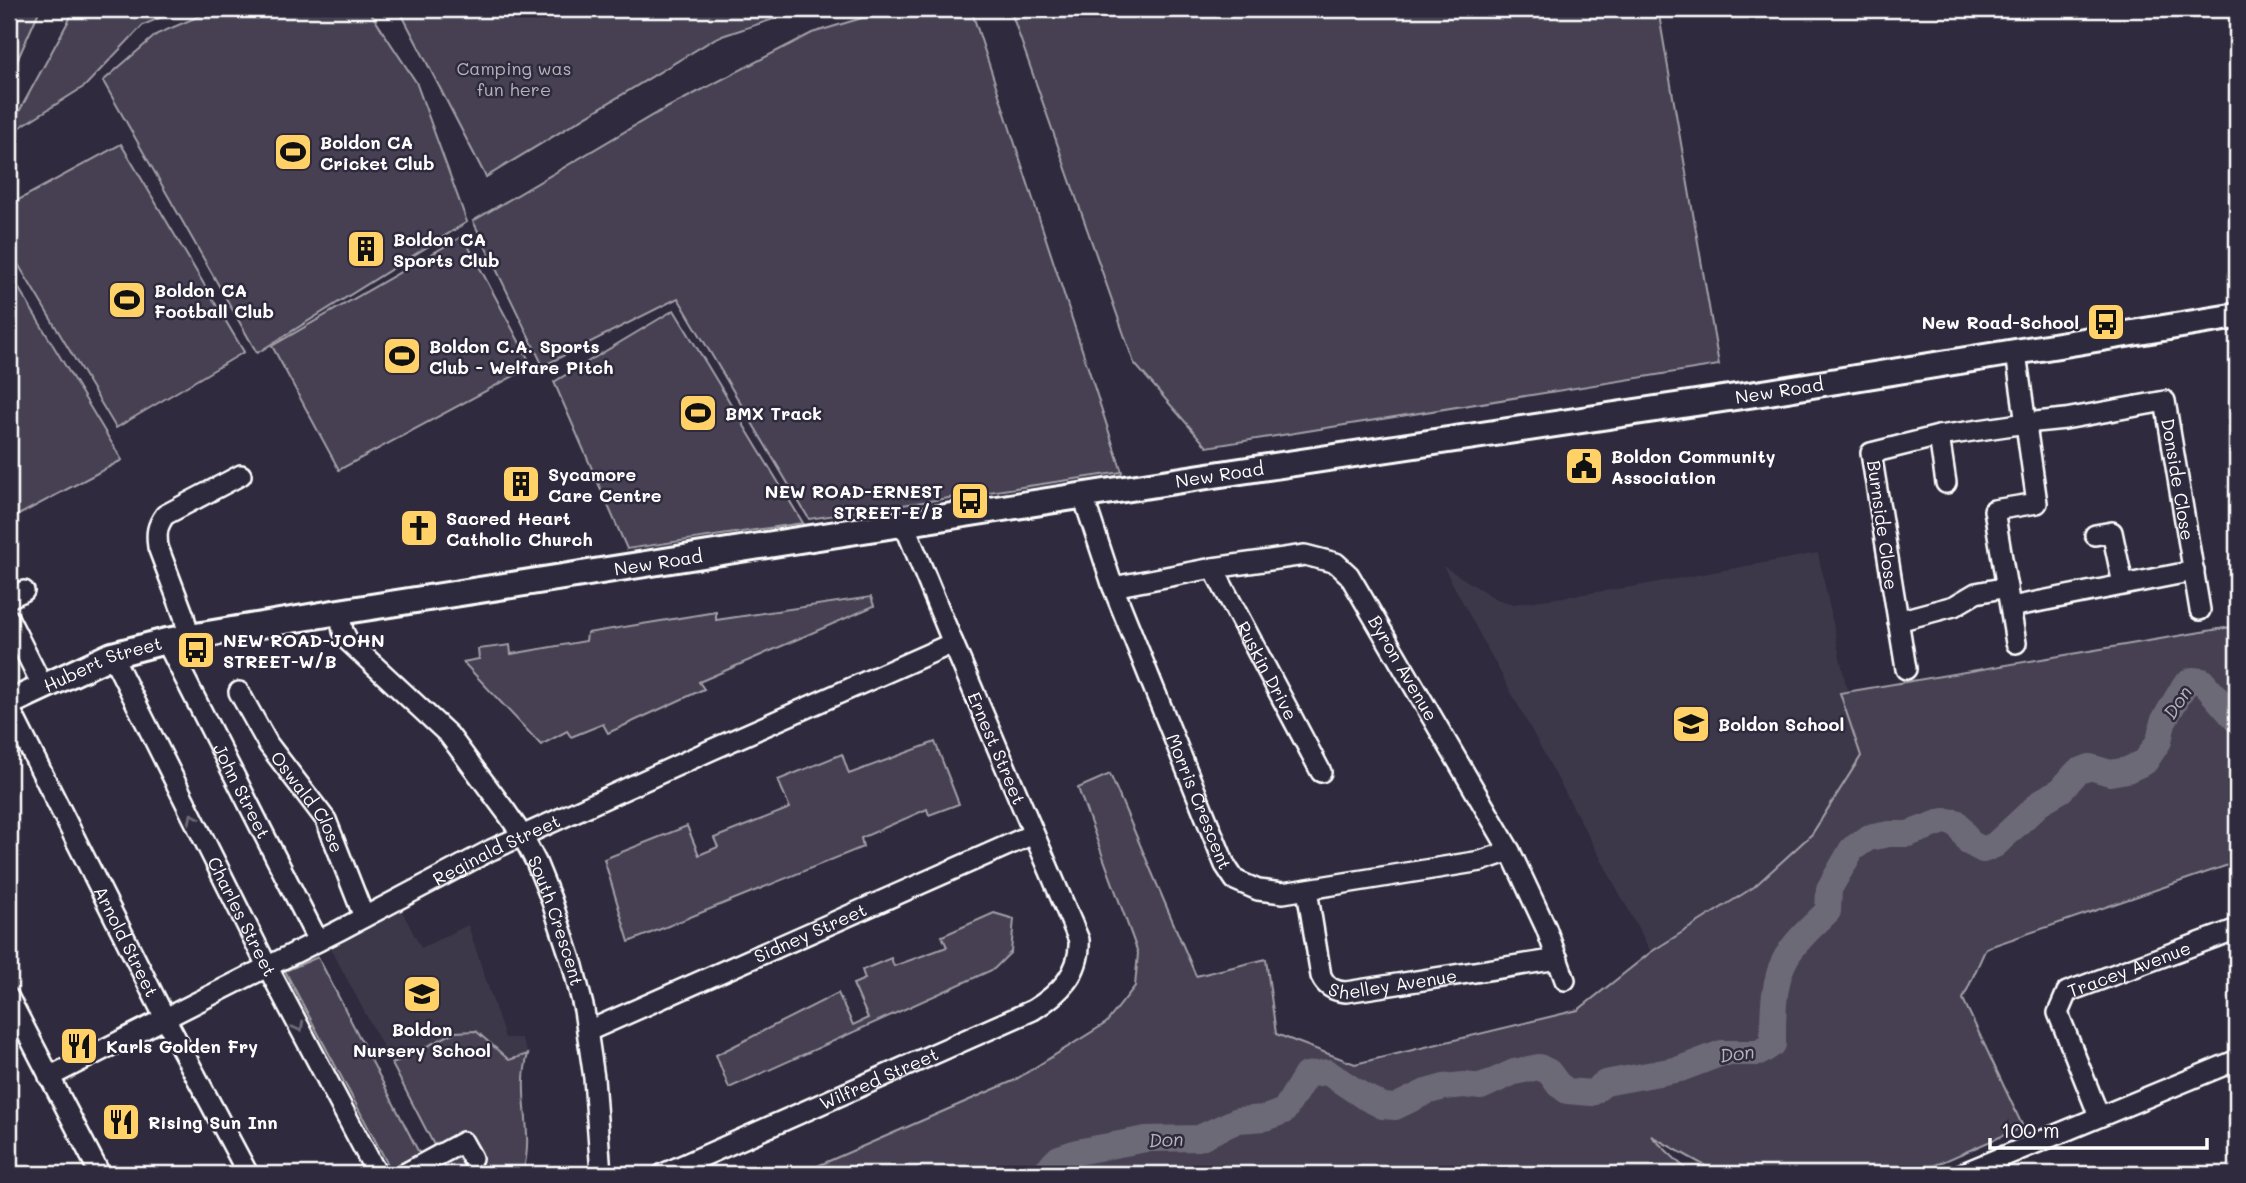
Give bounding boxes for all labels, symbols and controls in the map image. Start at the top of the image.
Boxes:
park label: Camping was fun here [456,56,572,101]
place label: Boldon CA Cricket Club [320,130,434,175]
sports icon: Boldon CA Cricket Club [272,131,314,173]
place label: Boldon CA Sports Club [393,227,499,272]
building icon: Boldon CA Sports Club [345,228,387,270]
place label: Boldon CA Football Club [154,278,274,323]
sports icon: Boldon CA Football Club [106,279,148,321]
bus stop icon: New Road-School [2085,301,2127,343]
place label: New Road-School [1922,310,2079,334]
place label: Boldon C.A. Sports Club - Welfare Pitch [429,334,613,379]
sports icon: Boldon C.A. Sports Club - Welfare Pitch [381,335,423,377]
street label: New Road [1733,371,1825,409]
sports icon: BMX Track [677,392,719,434]
place label: BMX Track [725,401,822,425]
street label: Donside Close [2156,416,2200,542]
place label: Boldon Community Association [1611,444,1776,489]
public building icon: Boldon Community Association [1563,445,1605,487]
street label: New Road [1174,456,1265,493]
street label: Burnside Close [1862,459,1904,591]
place label: Sycamore Care Centre [548,462,662,507]
building icon: Sycamore Care Centre [500,463,542,505]
place label: NEW ROAD-ERNEST STREET-E/B [765,479,943,524]
bus stop icon: NEW ROAD-ERNEST STREET-E/B [949,480,991,522]
place label: Sacred Heart Catholic Church [446,506,593,551]
church icon: Sacred Heart Catholic Church [398,507,440,549]
street label: New Road [612,543,704,581]
street label: Byron Avenue [1363,611,1443,725]
street label: Ruskin Drive [1231,617,1303,724]
place label: NEW ROAD-JOHN STREET-W/B [223,628,385,673]
bus stop icon: NEW ROAD-JOHN STREET-W/B [175,629,217,671]
street label: Hubert Street [40,631,164,697]
water label: Don [2157,681,2197,723]
street label: Ernest Street [962,688,1032,808]
school or university icon: Boldon School [1670,703,1712,745]
place label: Boldon School [1718,712,1844,736]
street label: Morris Crescent [1161,730,1238,873]
street label: John Street [208,739,276,843]
street label: Oswald Close [265,746,350,856]
street label: Reginald Street [428,808,564,891]
one-way arrow [187,813,201,825]
street label: South Crescent [523,851,589,988]
street label: Charles Street [202,852,282,980]
street label: Arnold Street [89,882,164,1001]
street label: Sidney Street [750,897,870,968]
street label: Tracey Avenue [2064,935,2194,1003]
street label: Shelley Avenue [1325,963,1459,1004]
school or university icon: Boldon Nursery School [401,973,443,1015]
place label: Boldon Nursery School [353,1017,491,1062]
one-way arrow [291,1019,304,1032]
restaurant icon: Karls Golden Fry [58,1025,100,1067]
place label: Karls Golden Fry [106,1034,258,1058]
water label: Don [1718,1038,1756,1068]
street label: Wilfred Street [816,1042,942,1115]
restaurant icon: Rising Sun Inn [100,1101,142,1143]
scale bar [1990,1106,2208,1150]
place label: Rising Sun Inn [148,1110,277,1134]
text: 100 m [2001,1116,2060,1143]
water label: Don [1148,1126,1184,1152]

